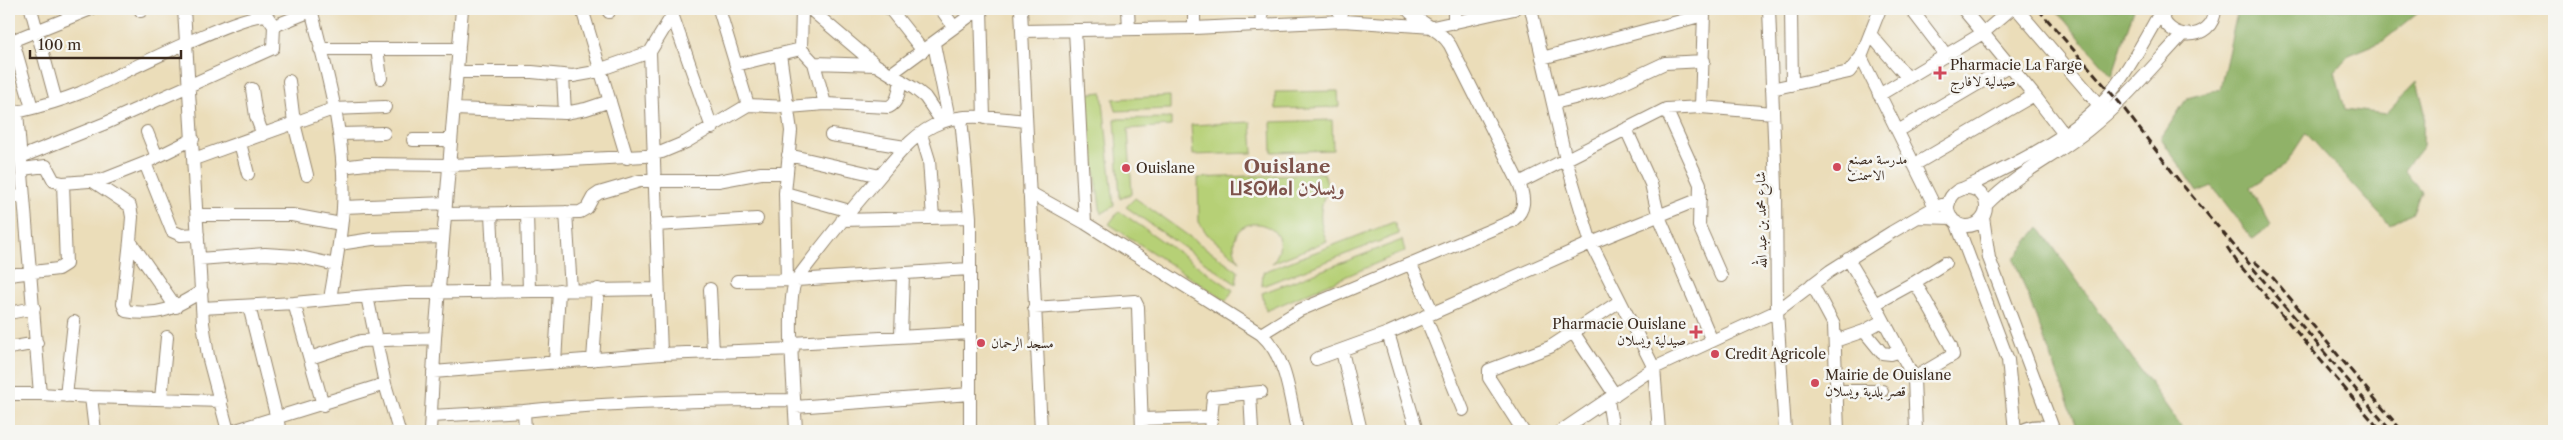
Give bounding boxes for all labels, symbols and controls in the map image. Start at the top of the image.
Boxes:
scale bar [30,28,181,60]
text: 100 m [38,35,81,54]
place label: Pharmacie La Farge صيدلية لافارج [1950,56,2082,94]
marker: Pharmacie La Farge صيدلية لافارج [1934,67,1946,79]
place label: مدرسة مصنع الاسمنت [1847,150,1908,184]
district label: Ouislane ⵡⵉⵙⵍⴰⵏ ويسلان [1229,155,1345,200]
place label: Ouislane [1136,159,1195,177]
marker: مدرسة مصنع الاسمنت [1831,161,1843,173]
marker: Ouislane [1120,162,1132,174]
street label: شارع محمد بن عبد الله [1749,171,1774,268]
place label: Pharmacie Ouislane صيدلية ويسلان [1552,315,1686,349]
marker: Pharmacie Ouislane صيدلية ويسلان [1690,326,1702,338]
place label: مسجد الرحمان [991,334,1054,352]
marker: مسجد الرحمان [975,337,987,349]
place label: Credit Agricole [1725,345,1826,363]
marker: Credit Agricole [1709,348,1721,360]
place label: Mairie de Ouislane قصر بلدية ويسلان [1825,366,1951,401]
marker: Mairie de Ouislane قصر بلدية ويسلان [1809,377,1821,389]

